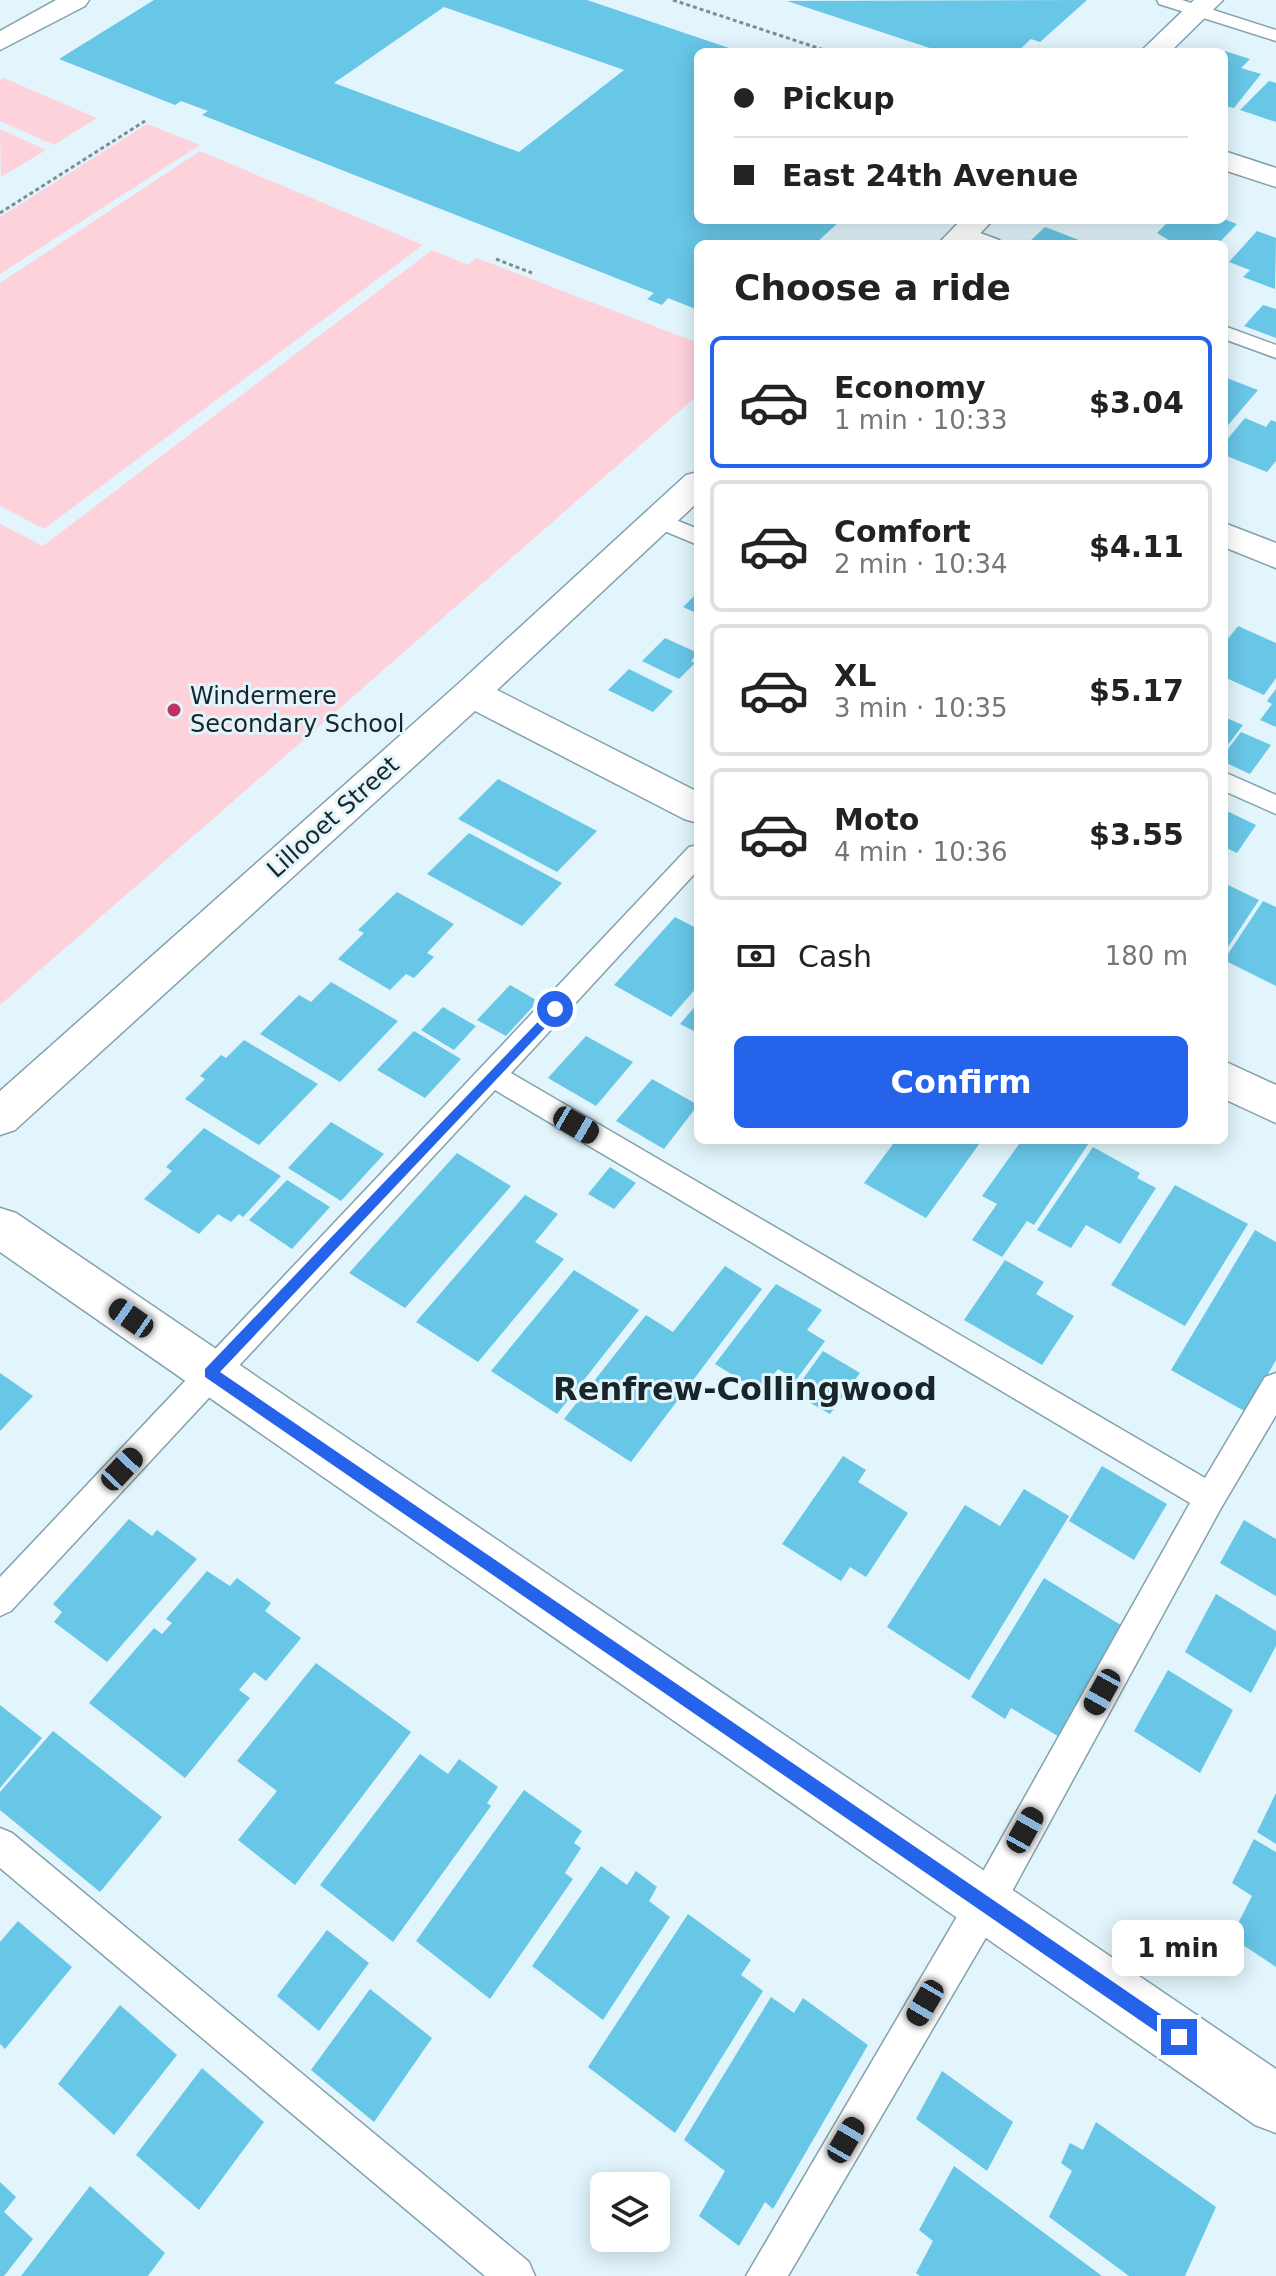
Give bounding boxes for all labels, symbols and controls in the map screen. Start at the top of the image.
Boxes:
text: Pickup [782,81,895,116]
text: East 24th Avenue [782,158,1078,193]
text: Choose a ride [734,267,1011,308]
icon: car [738,366,810,438]
text: Economy [834,370,986,405]
text: $3.04 [1089,385,1184,420]
text: 1 min · 10:33 [834,405,1008,435]
icon: car [738,510,810,582]
text: Comfort [834,514,971,549]
text: $4.11 [1089,529,1184,564]
text: 2 min · 10:34 [834,549,1008,579]
icon: car [738,654,810,726]
text: XL [834,658,876,693]
text: $5.17 [1089,673,1184,708]
place label: Windermere Secondary School [190,682,404,738]
text: 3 min · 10:35 [834,693,1008,723]
marker: Windermere Secondary School [165,701,183,719]
street label: Lillooet Street [261,751,405,883]
icon: car [738,798,810,870]
text: Moto [834,802,919,837]
text: $3.55 [1089,817,1184,852]
text: 4 min · 10:36 [834,837,1008,867]
icon: cash [734,934,778,978]
text: Cash [798,939,872,974]
text: 180 m [1105,941,1188,971]
route start [537,991,573,1027]
button: Confirm [734,1036,1188,1128]
car [549,1103,603,1147]
car [104,1294,158,1342]
district label: Renfrew-Collingwood [553,1370,937,1408]
car [97,1443,147,1495]
car [1080,1665,1124,1719]
car [1003,1803,1047,1857]
callout: 1 min [1113,1921,1245,1977]
text: 1 min [1137,1933,1219,1963]
car [903,1976,947,2030]
route end [1161,2019,1197,2055]
car [824,2113,868,2167]
map controls [590,2172,670,2252]
button: layers [590,2172,670,2252]

